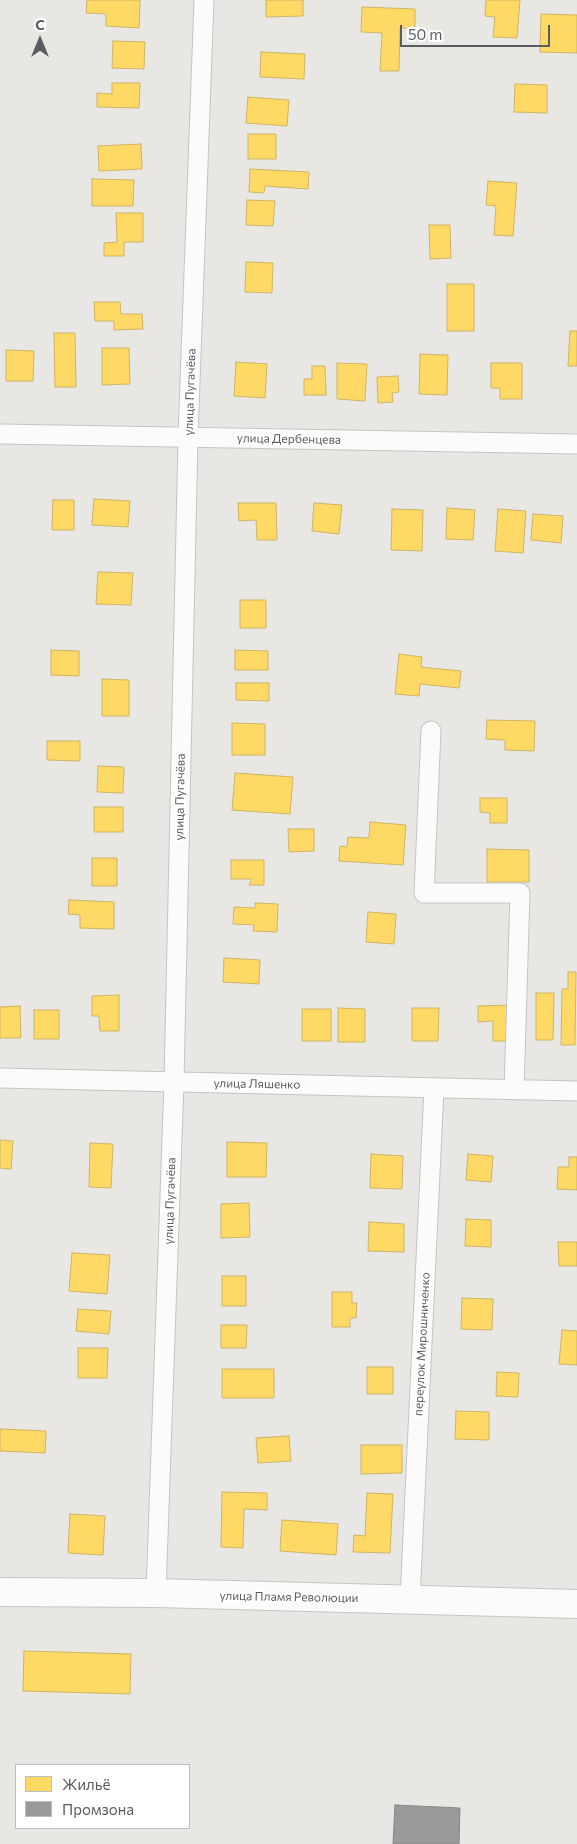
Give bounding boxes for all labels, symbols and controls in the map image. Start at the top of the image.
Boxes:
north arrow [15,15,65,65]
scale bar [402,15,552,47]
text: С [35,16,45,33]
text: 50 m [408,25,442,43]
street label: улица Пугачёва [181,348,199,436]
street label: улица Дербенцева [237,431,341,447]
street label: улица Пугачёва [172,753,188,841]
street label: улица Ляшенко [213,1076,301,1092]
street label: улица Пугачёва [161,1157,179,1245]
street label: переулок Мирошниченко [411,1272,433,1416]
street label: улица Пламя Революции [219,1589,359,1605]
legend [15,1764,190,1829]
text: Жильё [62,1775,110,1793]
text: Промзона [62,1800,134,1818]

